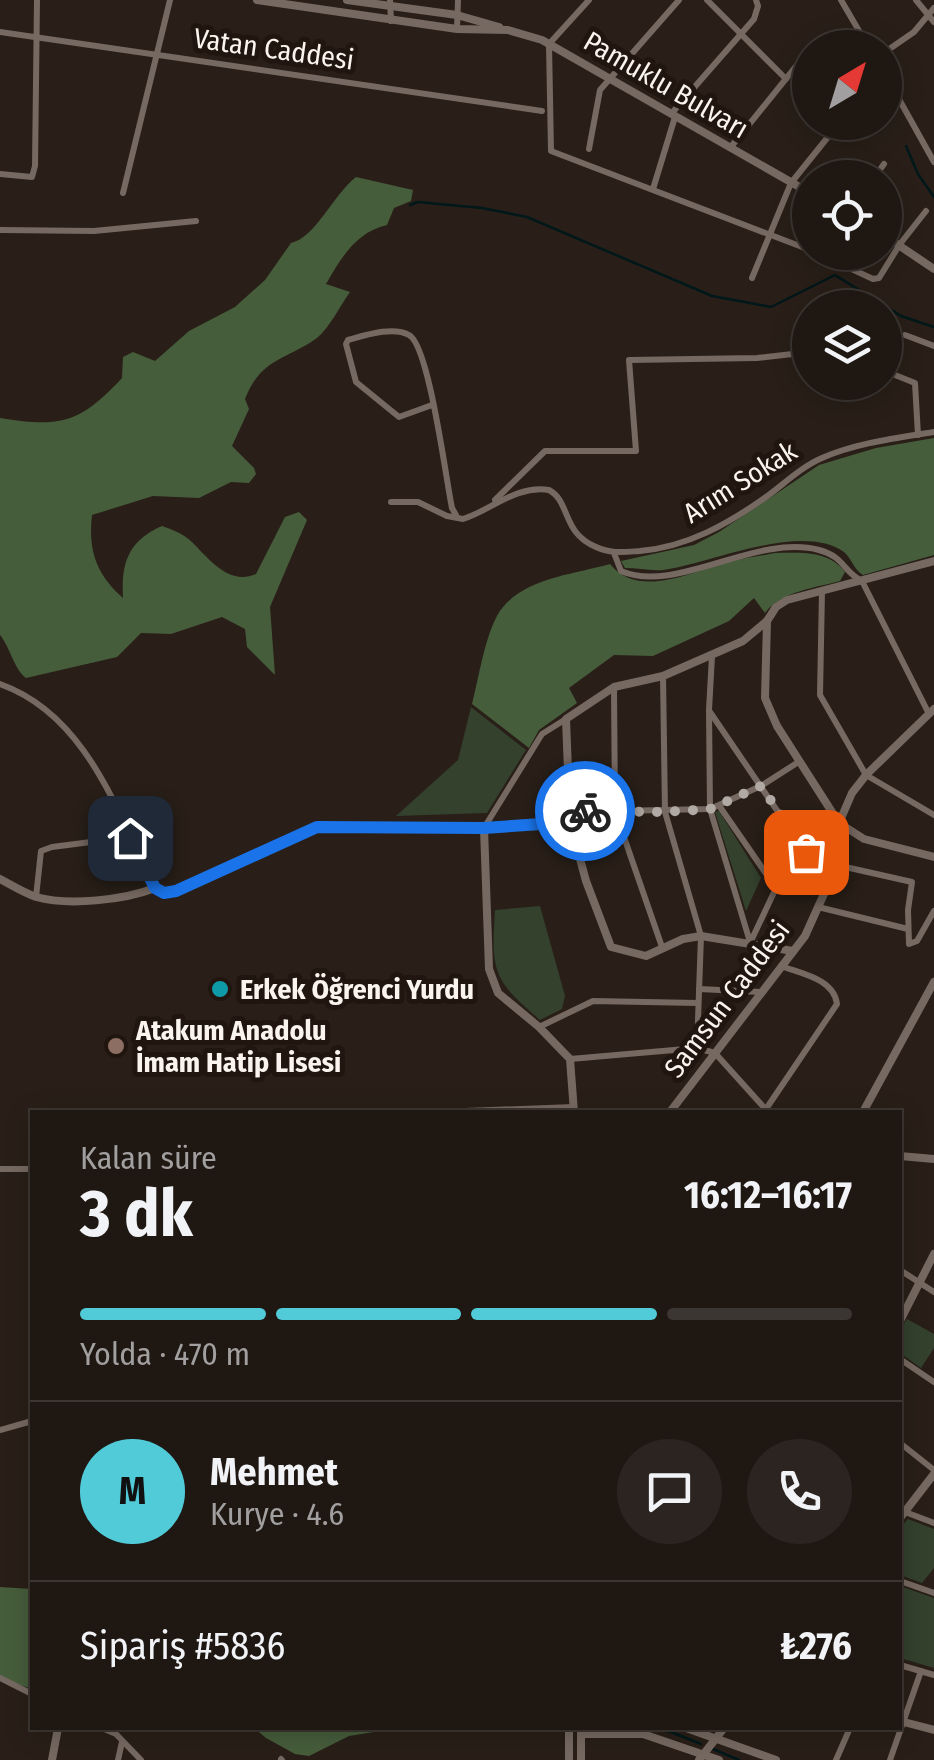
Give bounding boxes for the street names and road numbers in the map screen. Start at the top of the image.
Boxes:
street label: Vatan Caddesi [192,21,356,77]
street label: Pamuklu Bulvarı [578,25,754,145]
street label: Arım Sokak [677,434,804,530]
street label: Samsun Caddesi [657,914,797,1084]

